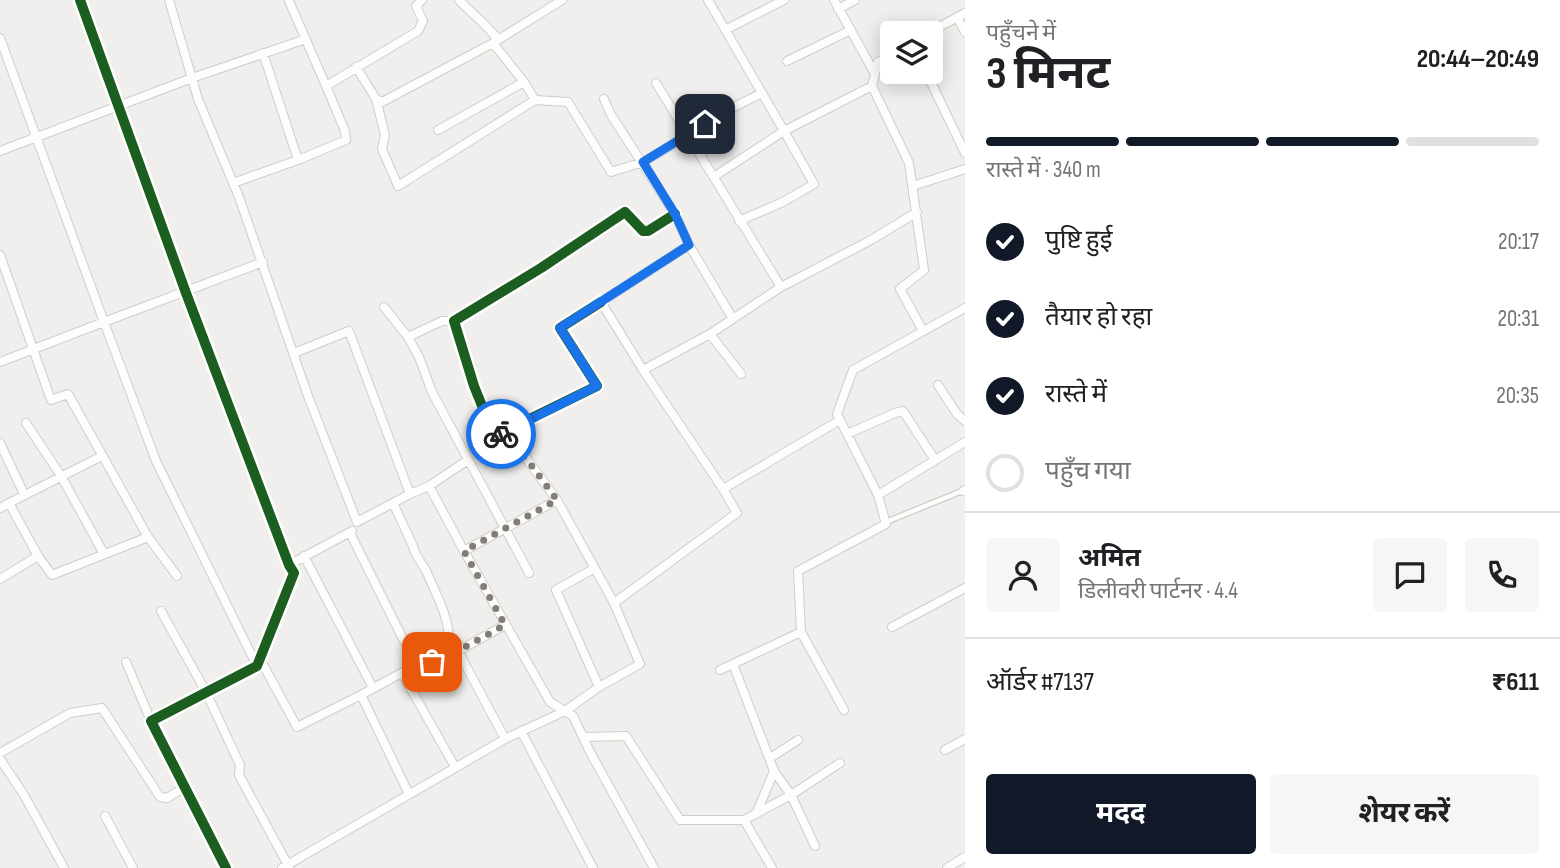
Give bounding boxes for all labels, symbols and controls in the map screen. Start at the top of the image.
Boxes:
text: पहुँचने में [986,19,1056,47]
map controls [880,21,943,84]
button: layers [880,21,943,84]
text: 20:44–20:49 [1417,44,1539,75]
text: 3 मिनट [986,47,1110,102]
pin [675,94,735,154]
icon: home [686,105,724,143]
text: रास्ते में · 340 m [986,156,1101,184]
icon: check [986,223,1024,261]
text: पुष्टि हुई [1045,225,1112,256]
text: 20:17 [1498,228,1539,256]
icon: check [986,300,1024,338]
text: तैयार हो रहा [1045,302,1152,333]
text: 20:31 [1498,305,1539,333]
icon: check [986,377,1024,415]
text: रास्ते में [1045,379,1107,410]
text: 20:35 [1496,382,1539,410]
courier [466,399,536,469]
icon: bike [482,415,520,453]
text: पहुँच गया [1045,456,1131,487]
button: person [986,538,1060,612]
button: chat [1373,538,1447,612]
button: phone [1465,538,1539,612]
text: अमित [1078,543,1141,574]
text: डिलीवरी पार्टनर · 4.4 [1078,577,1238,605]
pin [402,632,462,692]
icon: bag [413,643,451,681]
text: ऑर्डर #7137 [986,667,1094,698]
text: ₹611 [1491,667,1539,698]
button: मदद [986,774,1256,854]
button: शेयर करें [1270,774,1539,854]

